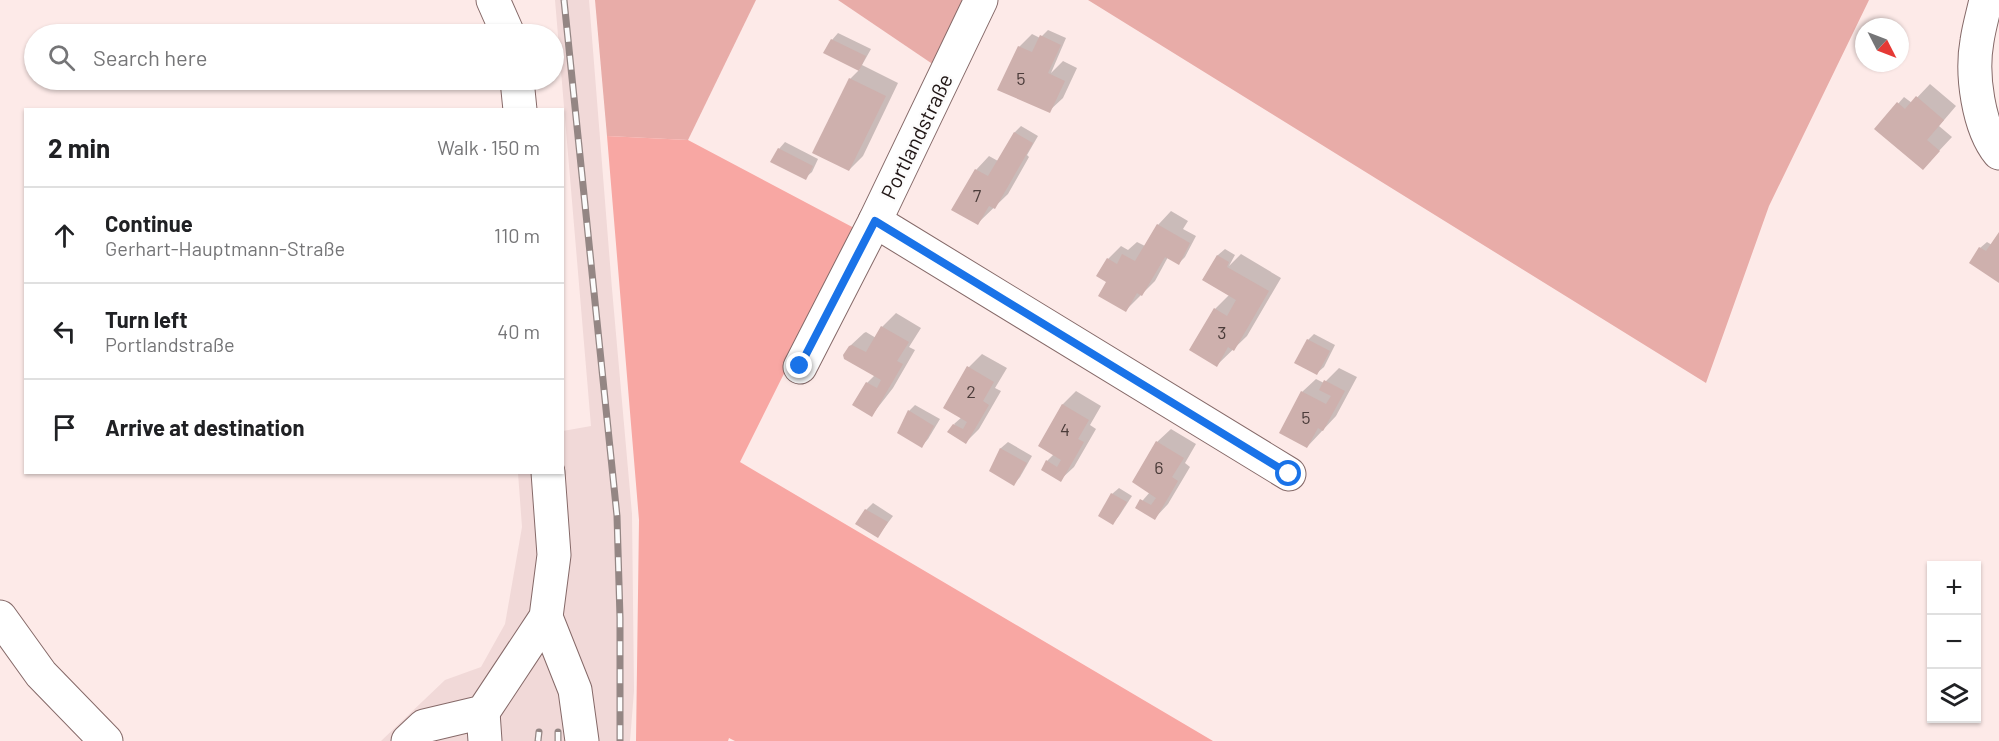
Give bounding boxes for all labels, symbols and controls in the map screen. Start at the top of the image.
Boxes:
north arrow [1855,18,1909,72]
search box [24,24,564,90]
icon: search [45,41,78,74]
text: Search here [93,44,207,70]
house number: 5 [1016,67,1026,89]
street label: Portlandstraße [875,69,957,203]
text: 2 min [48,132,110,163]
text: Walk · 150 m [437,135,540,159]
house number: 7 [973,184,982,206]
text: Continue [105,210,193,236]
icon: ahead [48,219,81,252]
text: 110 m [494,223,540,247]
text: Gerhart-Hauptmann-Straße [105,236,345,260]
text: Turn left [105,306,188,332]
icon: left [48,315,81,348]
text: 40 m [497,319,540,343]
house number: 3 [1217,321,1227,343]
text: Portlandstraße [105,332,235,356]
route end [786,352,812,378]
house number: 2 [966,380,976,402]
house number: 5 [1301,406,1311,428]
icon: arrive [48,411,81,444]
text: Arrive at destination [105,414,304,440]
house number: 4 [1060,418,1070,440]
house number: 6 [1154,456,1164,478]
route start [1275,460,1301,486]
map controls [1927,561,1981,723]
button: + [1927,561,1981,615]
button: − [1927,615,1981,669]
button: layers [1927,669,1981,723]

